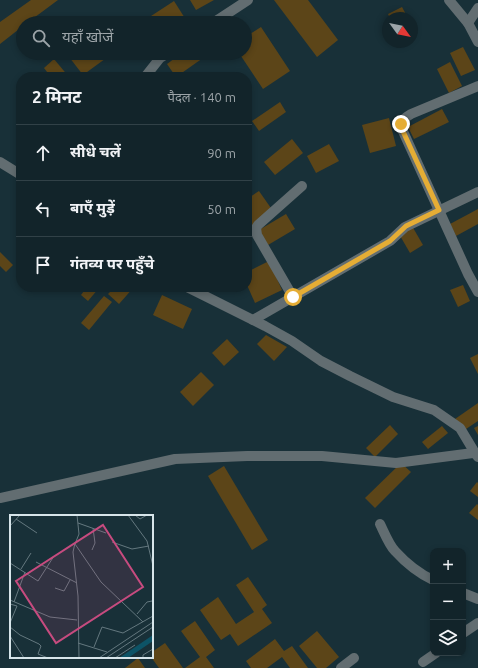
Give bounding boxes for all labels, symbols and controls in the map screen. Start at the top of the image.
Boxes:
north arrow [382,12,418,48]
search box [16,16,252,60]
icon: search [30,27,52,49]
text: यहाँ खोजें [62,28,113,45]
text: 2 मिनट [32,87,81,106]
text: पैदल · 140 m [168,90,236,104]
route end [392,115,410,133]
icon: ahead [32,142,54,164]
text: सीधे चलें [70,143,121,160]
text: 90 m [207,146,236,160]
icon: left [32,198,54,220]
text: बाएँ मुड़ें [70,199,115,216]
text: 50 m [207,202,236,216]
icon: arrive [32,254,54,276]
text: गंतव्य पर पहुँचे [70,255,154,272]
route start [284,288,302,306]
inset map [10,515,153,658]
map controls [430,548,466,656]
button: + [430,548,466,584]
button: − [430,584,466,620]
button: layers [430,620,466,656]

